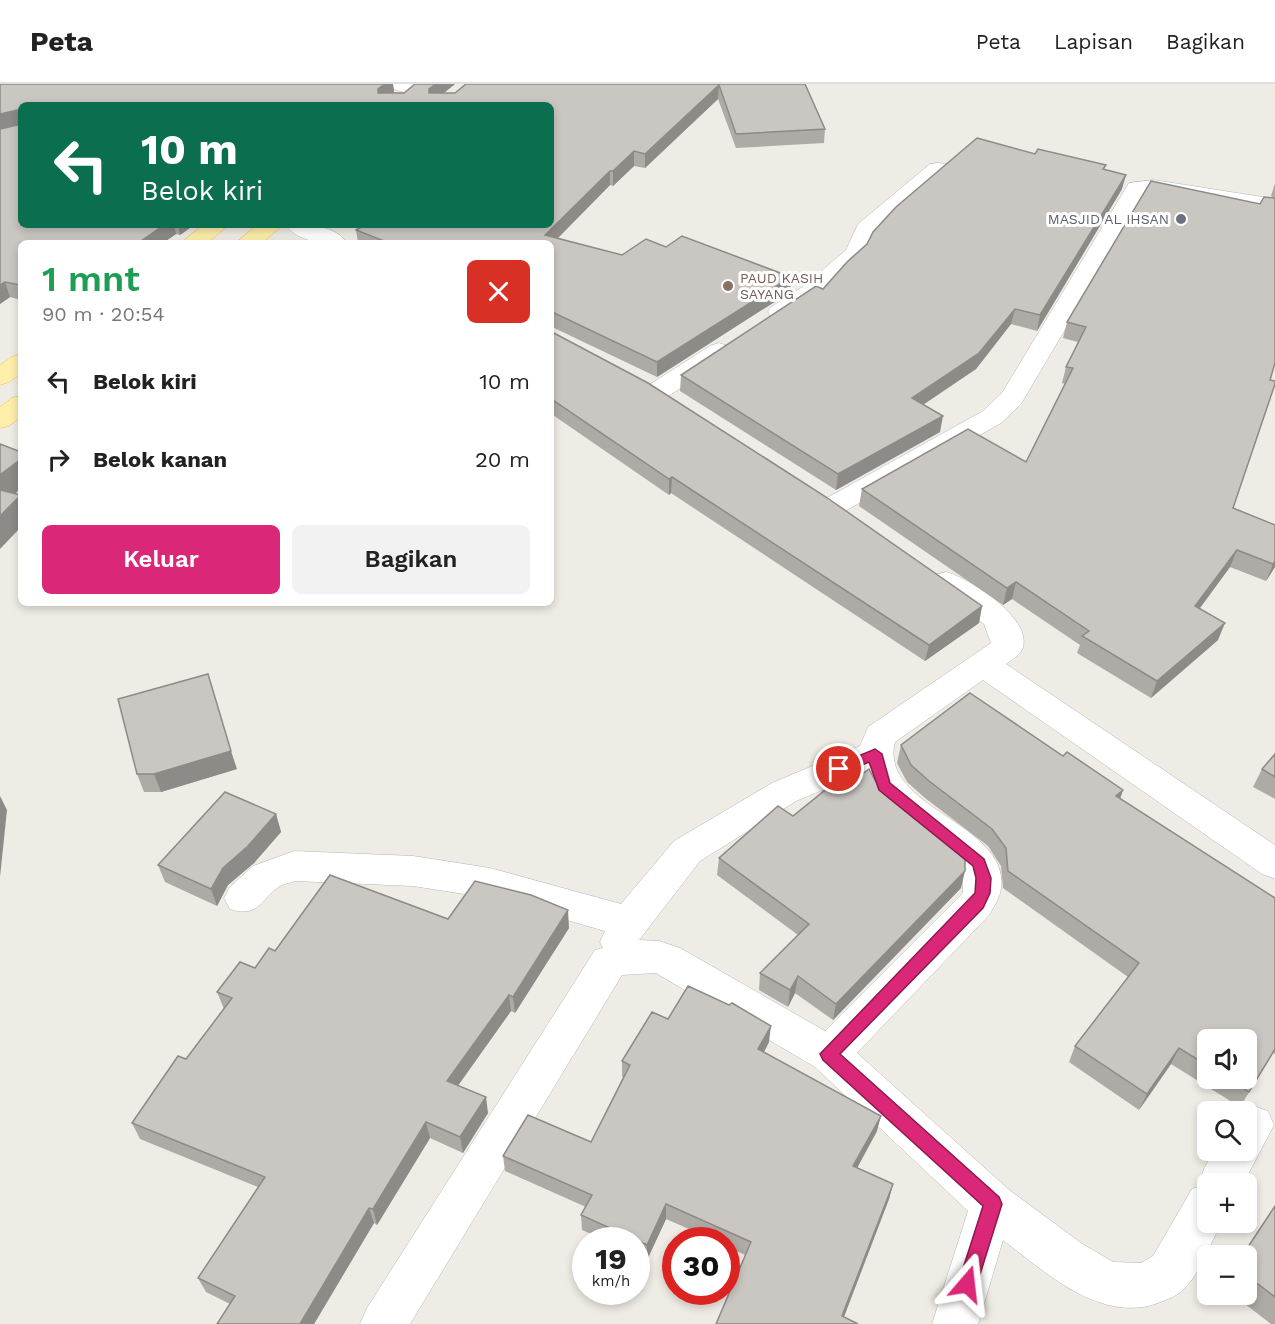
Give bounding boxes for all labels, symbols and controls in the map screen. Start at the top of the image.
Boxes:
text: Peta [30,25,93,58]
text: Peta [976,29,1021,54]
text: Lapisan [1054,29,1133,54]
text: Bagikan [1166,29,1245,54]
text: 10 m [141,125,238,174]
icon: left [42,126,120,204]
text: Belok kiri [141,175,263,207]
place label: MASJID AL IHSAN [1048,211,1169,227]
marker: MASJID AL IHSAN [1174,212,1188,226]
text: 1 mnt [42,258,140,300]
button: close [467,260,530,323]
place label: PAUD KASIH SAYANG [740,270,823,302]
marker: PAUD KASIH SAYANG [721,279,735,293]
text: 90 m · 20:54 [42,302,165,326]
icon: left [42,365,75,398]
text: Belok kiri [93,369,197,394]
text: 10 m [479,369,530,394]
icon: right [42,443,75,476]
text: Belok kanan [93,447,227,472]
text: 20 m [475,447,530,472]
button: Keluar [42,525,280,594]
button: Bagikan [292,525,530,594]
pin [813,743,864,794]
icon: arrive [822,752,855,785]
map controls [1197,1029,1257,1305]
button: sound [1197,1029,1257,1089]
button: search [1197,1101,1257,1161]
button: + [1197,1173,1257,1233]
speed limit sign: 30 [662,1227,740,1305]
text: 19 [595,1241,627,1276]
button: − [1197,1245,1257,1305]
position arrow [935,1252,999,1316]
text: km/h [592,1272,630,1290]

